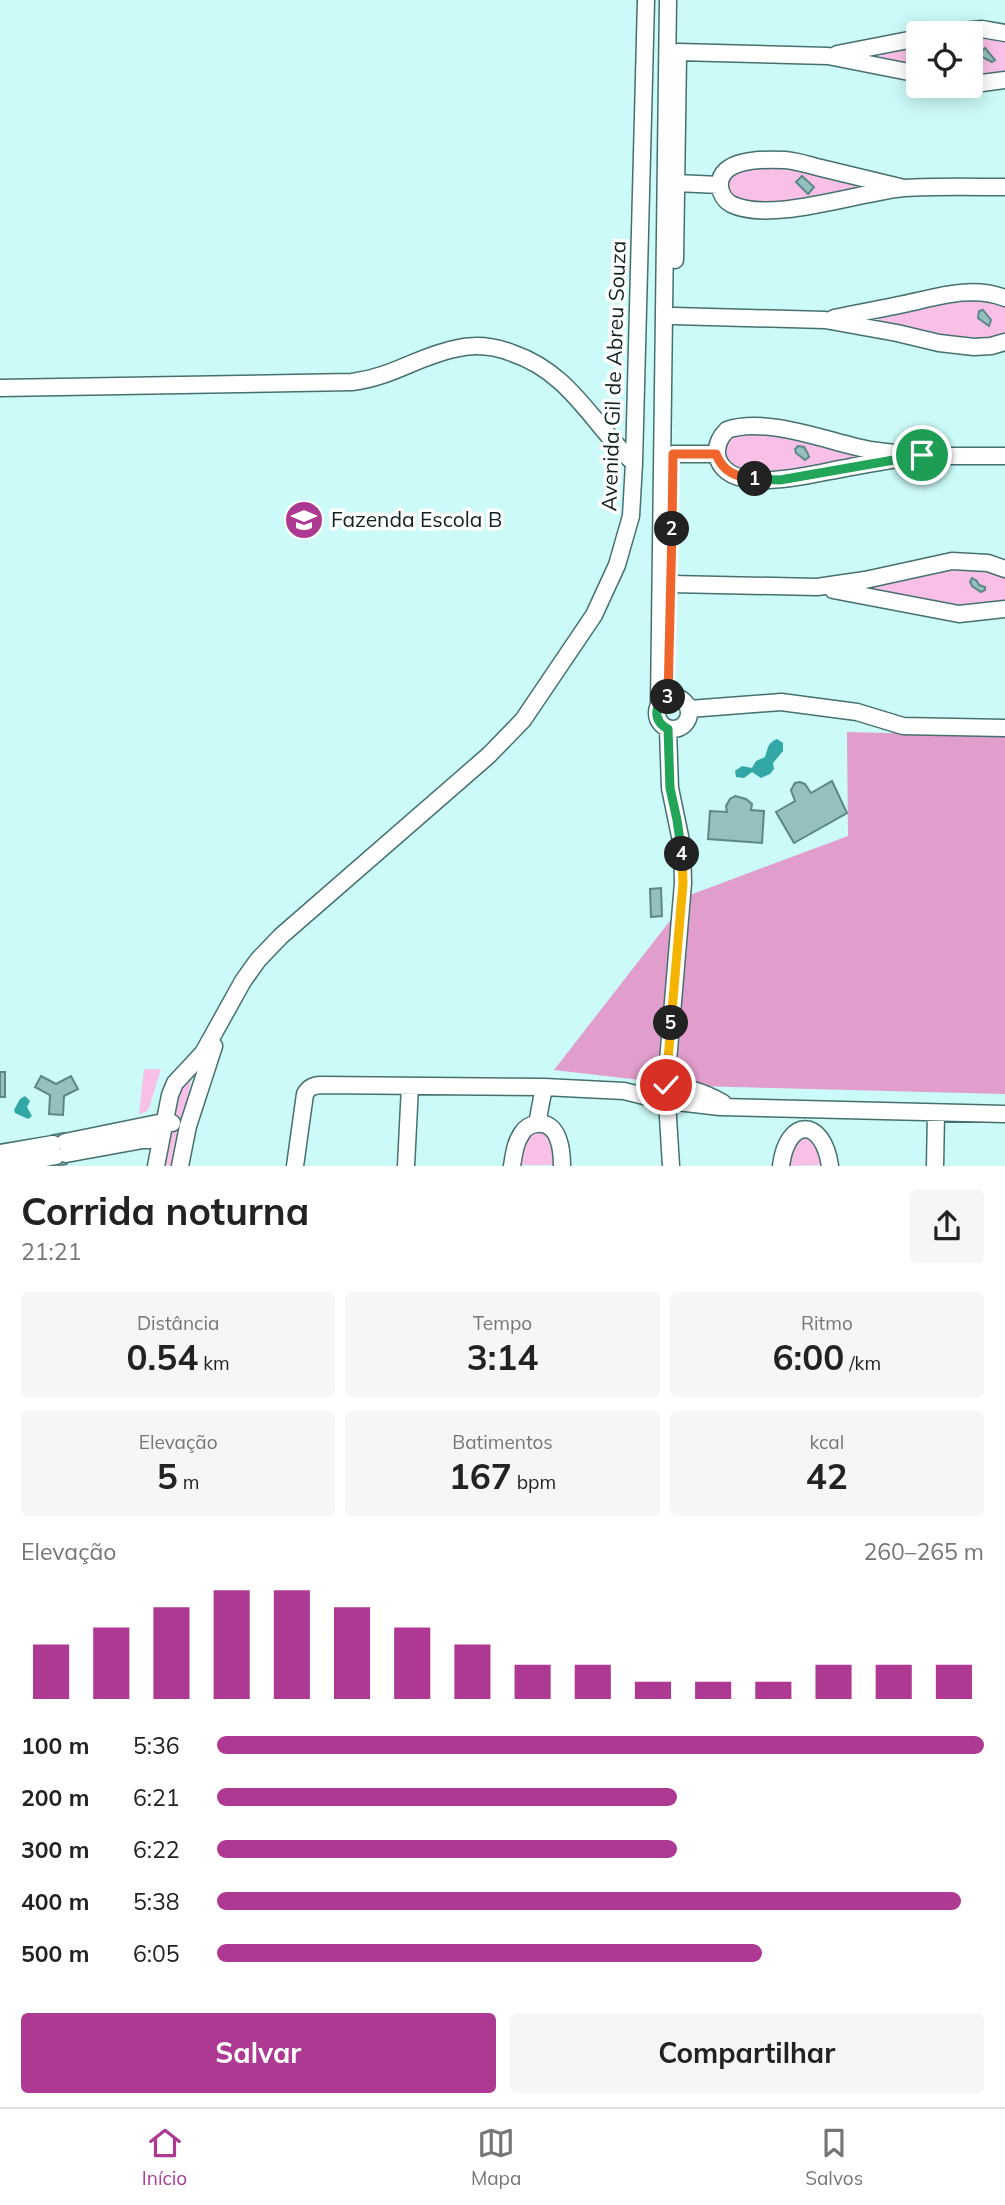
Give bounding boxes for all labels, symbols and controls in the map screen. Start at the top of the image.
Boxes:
map controls [906,21,983,98]
button: locate [906,21,983,98]
street label: Avenida Gil de Abreu Souza [595,240,631,512]
pin [892,425,952,485]
icon: arrive [903,436,941,474]
pin: 1 [738,462,772,496]
text: 1 [749,466,760,490]
school or university icon: Fazenda Escola B [283,499,325,541]
place label: Fazenda Escola B [331,506,502,532]
pin: 2 [654,512,690,546]
text: 2 [666,516,677,540]
pin: 3 [650,680,686,714]
text: 3 [662,684,673,708]
pin: 4 [664,836,700,872]
text: 4 [676,841,687,865]
pin: 5 [654,1006,688,1040]
text: 5 [665,1010,676,1034]
pin [636,1055,696,1115]
icon: check [647,1066,685,1104]
text: Corrida noturna [21,1187,309,1235]
button: share [910,1189,984,1263]
text: 21:21 [21,1237,81,1266]
text: Distância [137,1311,219,1335]
text: Tempo [473,1311,532,1335]
text: Ritmo [801,1311,853,1335]
text: 0.54 [127,1335,198,1379]
text: 3:14 [467,1335,538,1379]
text: 6:00 [773,1335,844,1379]
text: km [198,1351,230,1375]
text: /km [844,1351,881,1375]
text: Elevação [139,1430,218,1454]
text: Batimentos [452,1430,553,1454]
text: kcal [809,1430,844,1454]
text: 5 [157,1454,178,1498]
text: 167 [449,1454,512,1498]
text: 42 [806,1454,848,1498]
text: m [178,1470,200,1494]
text: bpm [512,1470,556,1494]
text: Elevação [21,1537,116,1566]
text: 260–265 m [863,1537,984,1566]
text: 100 m [21,1731,89,1760]
text: 5:36 [133,1731,180,1760]
text: 200 m [21,1783,89,1812]
text: 6:21 [133,1783,180,1812]
text: 300 m [21,1835,89,1864]
text: 6:22 [133,1835,180,1864]
text: 400 m [21,1887,89,1916]
text: 5:38 [133,1887,180,1916]
text: 500 m [21,1939,89,1968]
text: 6:05 [133,1939,180,1968]
button: Salvar [21,2013,496,2093]
button: Compartilhar [510,2013,984,2093]
tab: Início [142,2124,187,2190]
tab: Mapa [471,2124,521,2190]
tab: Salvos [805,2124,863,2190]

